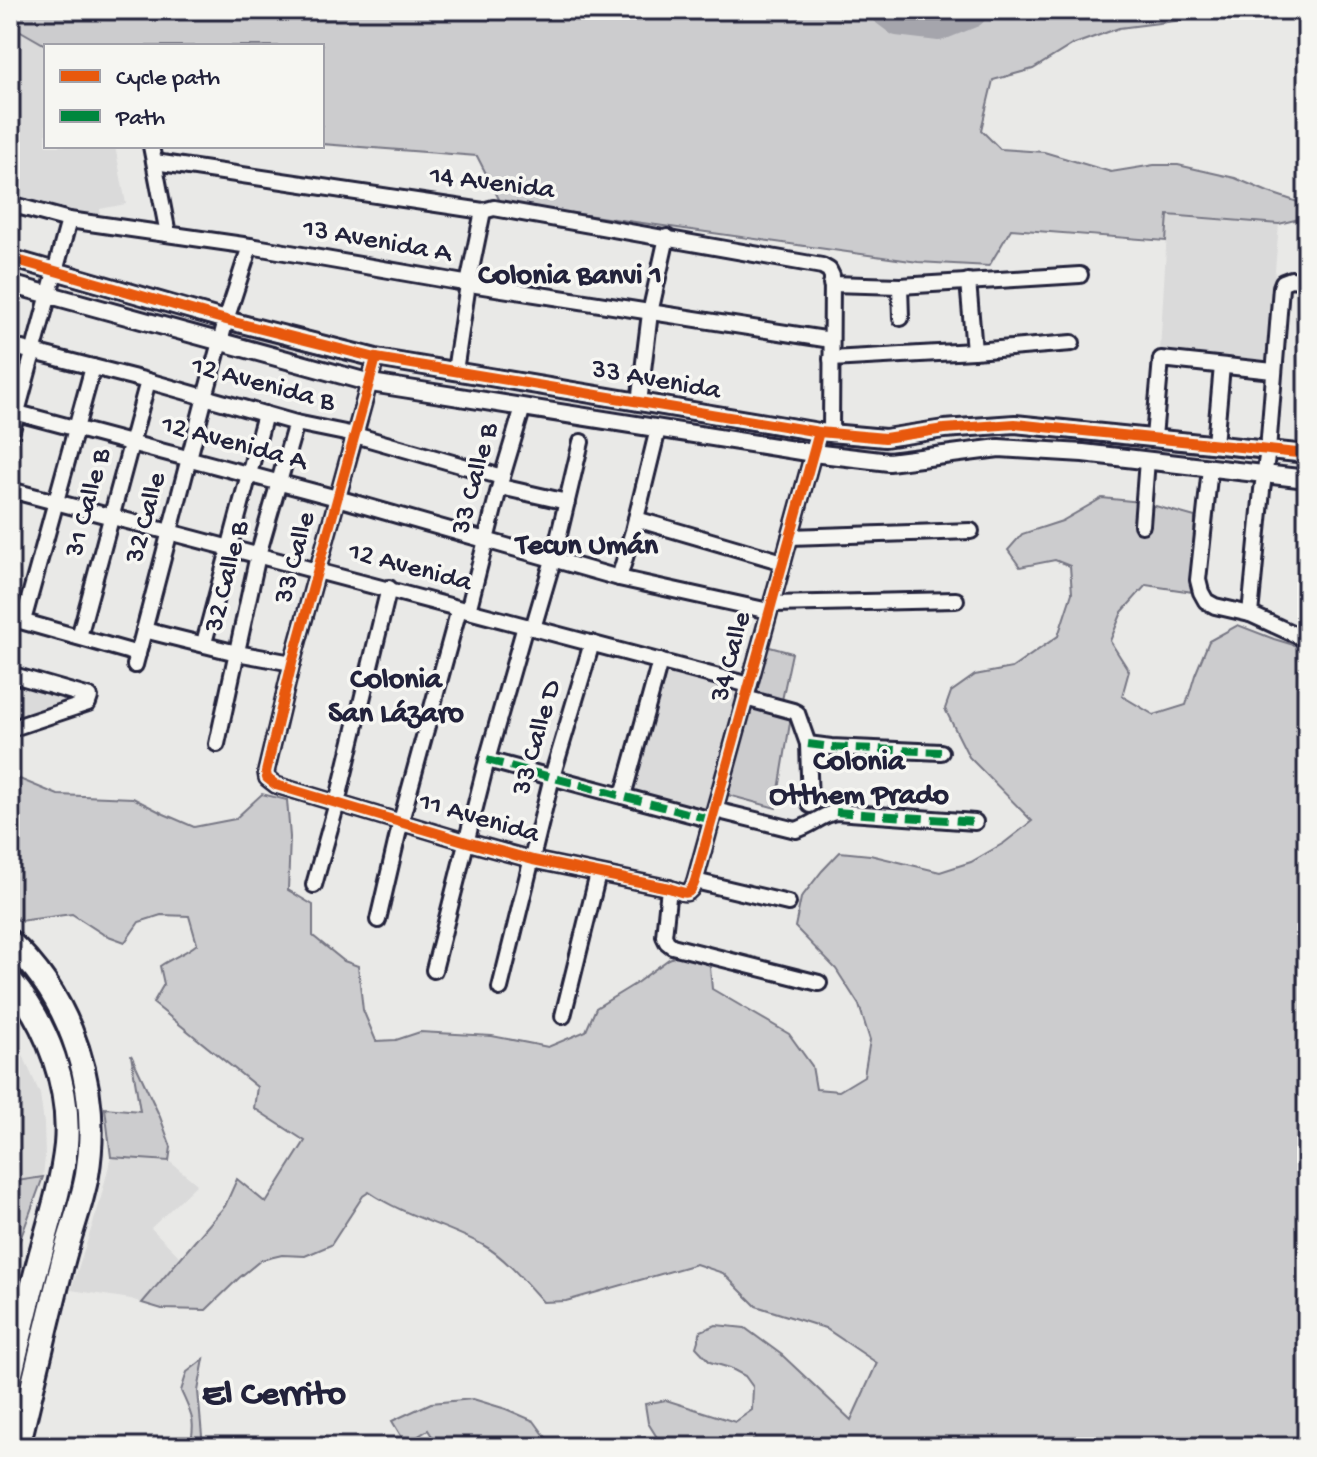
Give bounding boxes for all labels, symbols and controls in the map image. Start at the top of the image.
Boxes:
legend [44,44,324,148]
text: Cycle path [116,65,220,94]
text: Path [115,105,165,134]
street label: 14 Avenida [427,160,558,208]
street label: 13 Avenida A [299,213,455,272]
district label: Colonia Banvi 1 [478,260,662,295]
street label: 12 Avenida B [187,350,339,420]
street label: 33 Avenida [588,353,724,409]
street label: 12 Avenida A [157,408,312,480]
street label: 33 Calle B [445,419,507,539]
street label: 31 Calle B [58,444,119,562]
street label: 32 Calle [119,469,175,568]
street label: 33 Calle [268,508,324,608]
street label: 32 Calle B [198,517,258,637]
district label: Tecun Umán [514,530,659,565]
street label: 12 Avenida [344,535,477,601]
street label: 34 Calle [704,608,760,707]
district label: Colonia San Lázaro [328,664,464,733]
street label: 33 Calle D [506,676,570,800]
district label: Colonia Otthem Prado [769,746,949,815]
street label: 11 Avenida [414,786,544,852]
district label: El Cerrito [202,1375,346,1418]

